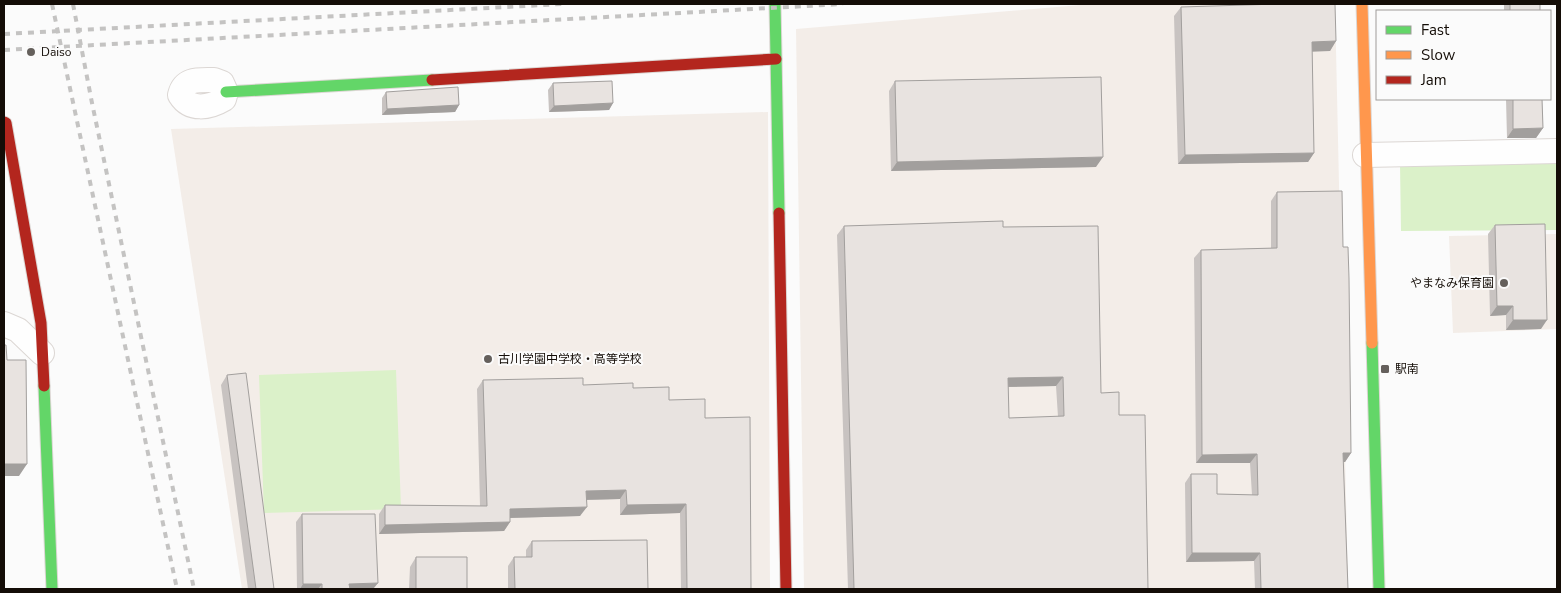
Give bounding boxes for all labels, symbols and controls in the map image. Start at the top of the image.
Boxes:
legend [1376,10,1551,100]
text: Fast [1421,20,1450,40]
place label: Daiso [41,44,72,60]
text: Slow [1421,45,1456,65]
marker: Daiso [25,46,37,58]
text: Jam [1420,70,1447,90]
place label: やまなみ保育園 [1410,275,1494,291]
marker: やまなみ保育園 [1498,277,1510,289]
place label: 古川学園中学校・高等学校 [498,351,642,367]
marker: 古川学園中学校・高等学校 [482,353,494,365]
place label: 駅南 [1395,361,1419,377]
marker: 駅南 [1379,363,1391,375]

